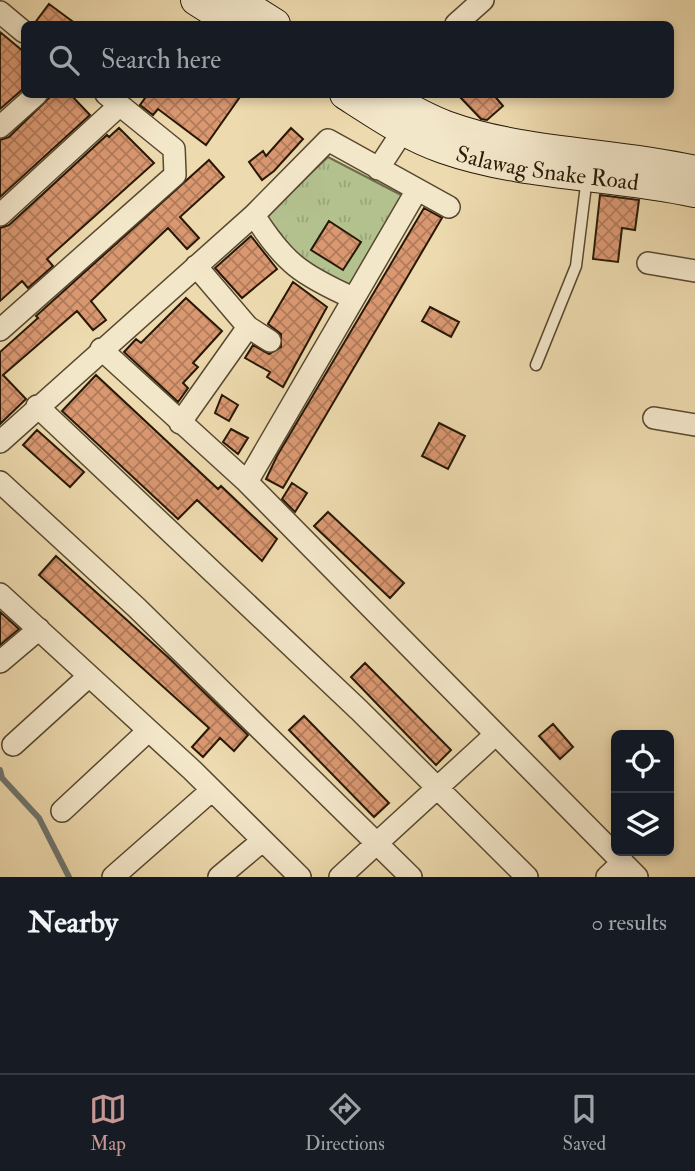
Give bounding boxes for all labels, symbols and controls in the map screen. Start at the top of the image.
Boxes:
search box [21,21,674,98]
icon: search [45,41,83,79]
text: Search here [101,44,221,76]
street label: Salawag Snake Road [453,139,641,197]
map controls [611,730,674,856]
button: locate [611,730,674,793]
button: layers [611,793,674,856]
text: Nearby [28,904,118,941]
text: 0 results [591,908,667,937]
tab: Map [89,1090,127,1156]
tab: Directions [305,1090,385,1156]
tab: Saved [563,1090,606,1156]

